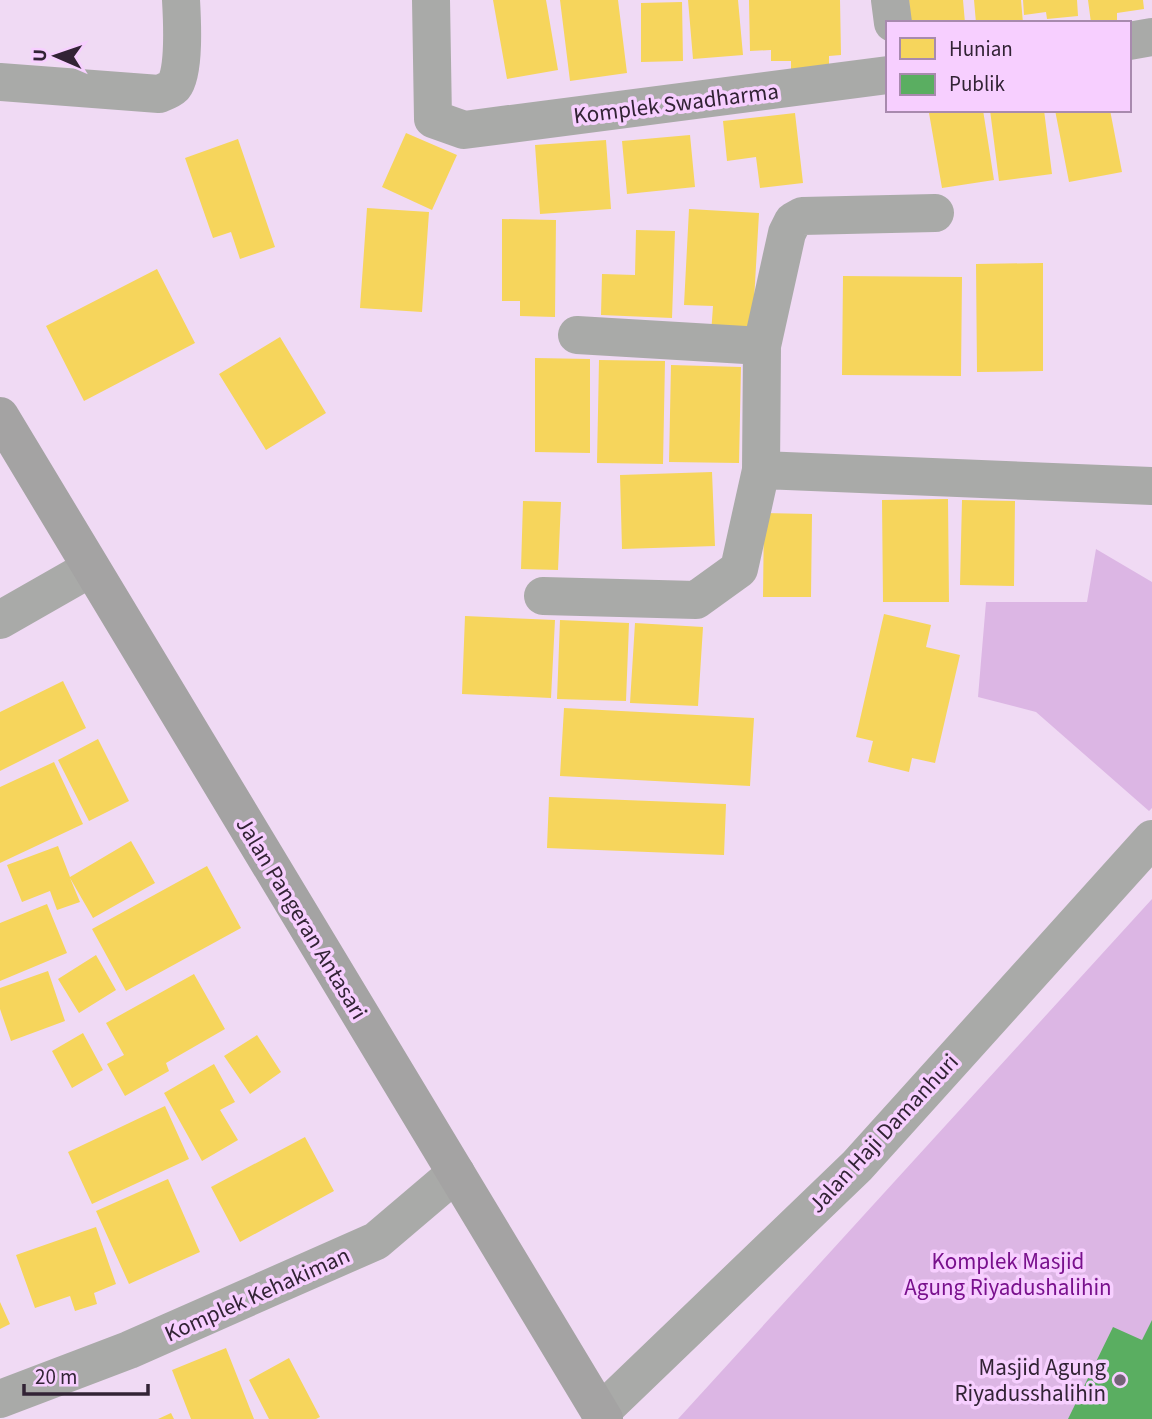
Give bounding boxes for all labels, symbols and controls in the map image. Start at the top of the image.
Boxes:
north arrow [21,21,91,91]
legend [886,21,1131,112]
text: Hunian [949,34,1013,64]
text: U [27,49,54,62]
text: Publik [949,69,1005,99]
street label: Komplek Swadharma [572,75,781,132]
street label: Jalan Pangeran Antasari [228,811,375,1026]
street label: Jalan Haji Damanhuri [801,1046,966,1220]
street label: Komplek Kehakiman [159,1239,355,1350]
park label: Komplek Masjid Agung Riyadushalihin [904,1245,1112,1304]
place label: Masjid Agung Riyadusshalihin [954,1351,1106,1410]
scale bar [24,1352,149,1396]
text: 20 m [35,1362,77,1392]
marker: Masjid Agung Riyadusshalihin [1112,1372,1128,1388]

